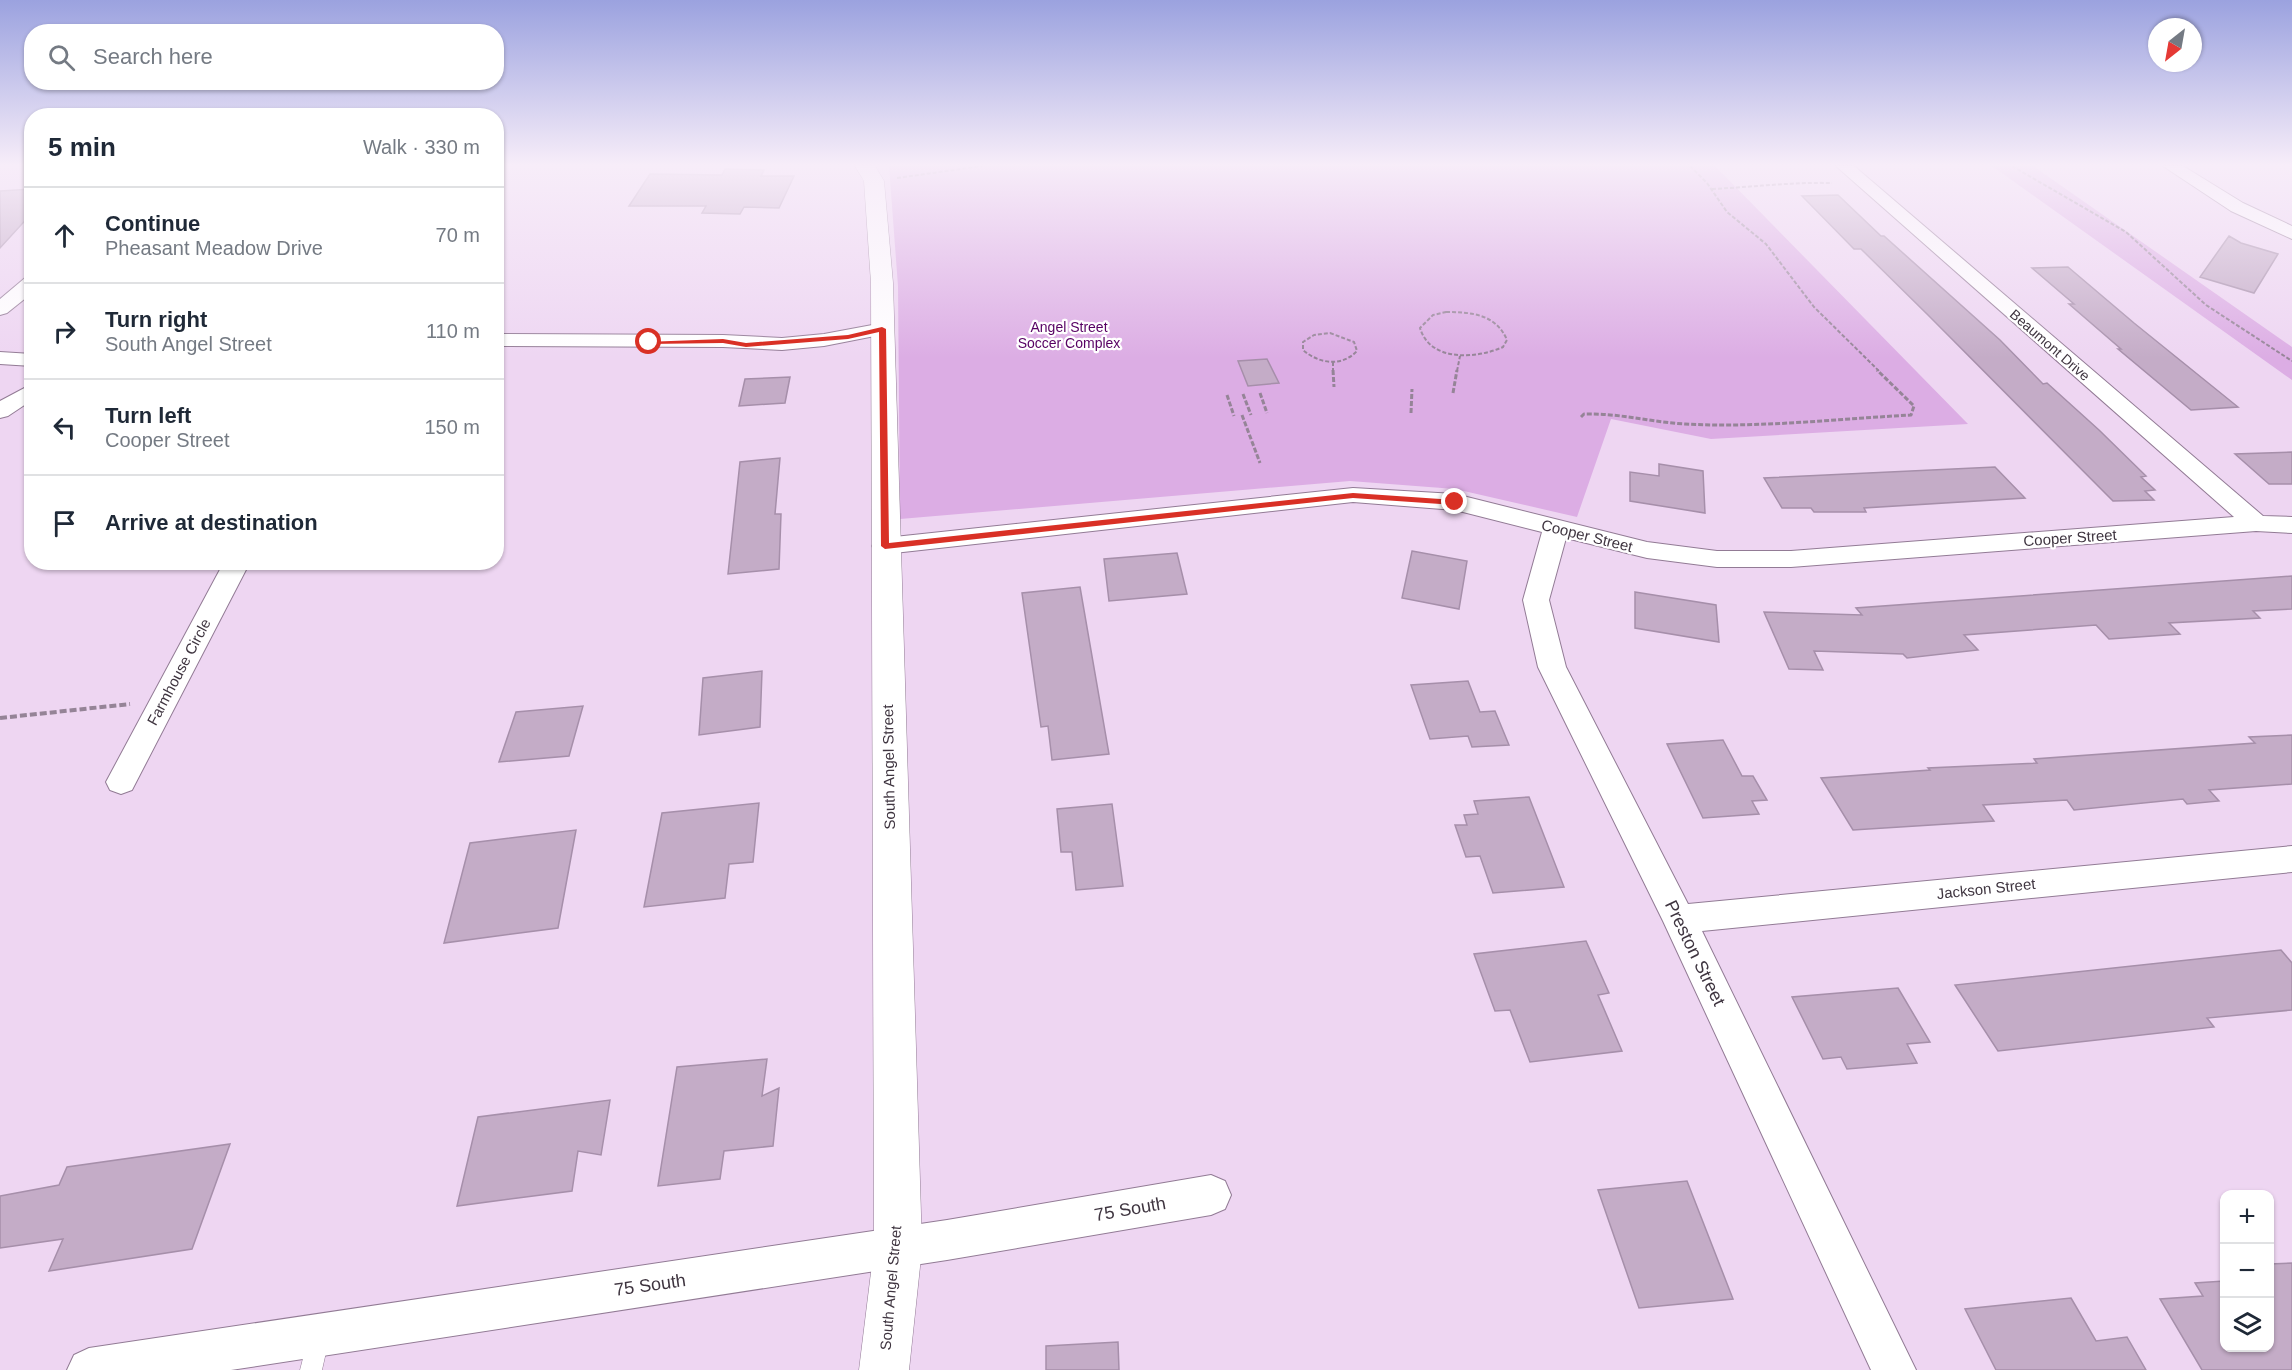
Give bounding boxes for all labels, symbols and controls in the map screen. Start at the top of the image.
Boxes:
north arrow [2148,18,2202,72]
search box [24,24,504,90]
icon: search [45,41,78,74]
text: Search here [93,44,213,69]
text: 5 min [48,132,116,162]
text: Walk · 330 m [363,136,480,158]
text: Continue [105,211,200,236]
icon: ahead [48,219,81,252]
text: 70 m [436,224,480,246]
text: Pheasant Meadow Drive [105,237,323,259]
street label: Beaumont Drive [2007,306,2093,384]
text: Turn right [105,307,207,332]
icon: right [48,315,81,348]
park label: Angel Street Soccer Complex [1018,319,1120,351]
text: 110 m [426,320,480,342]
route start [635,328,661,354]
text: South Angel Street [105,333,272,355]
text: Turn left [105,403,191,428]
icon: left [48,411,81,444]
text: 150 m [424,416,480,438]
text: Cooper Street [105,429,230,451]
route end [1441,488,1467,514]
icon: arrive [48,507,81,540]
text: Arrive at destination [105,510,318,535]
street label: Cooper Street [1540,516,1635,555]
street label: Cooper Street [2023,526,2118,549]
street label: Farmhouse Circle [143,616,214,728]
street label: South Angel Street [879,703,898,830]
street label: Jackson Street [1936,875,2037,902]
street label: Preston Street [1661,897,1729,1009]
map controls [2220,1190,2274,1352]
button: + [2220,1190,2274,1244]
street label: 75 South [1093,1193,1167,1225]
street label: South Angel Street [877,1224,904,1351]
button: − [2220,1244,2274,1298]
street label: 75 South [613,1270,687,1300]
button: layers [2220,1298,2274,1352]

